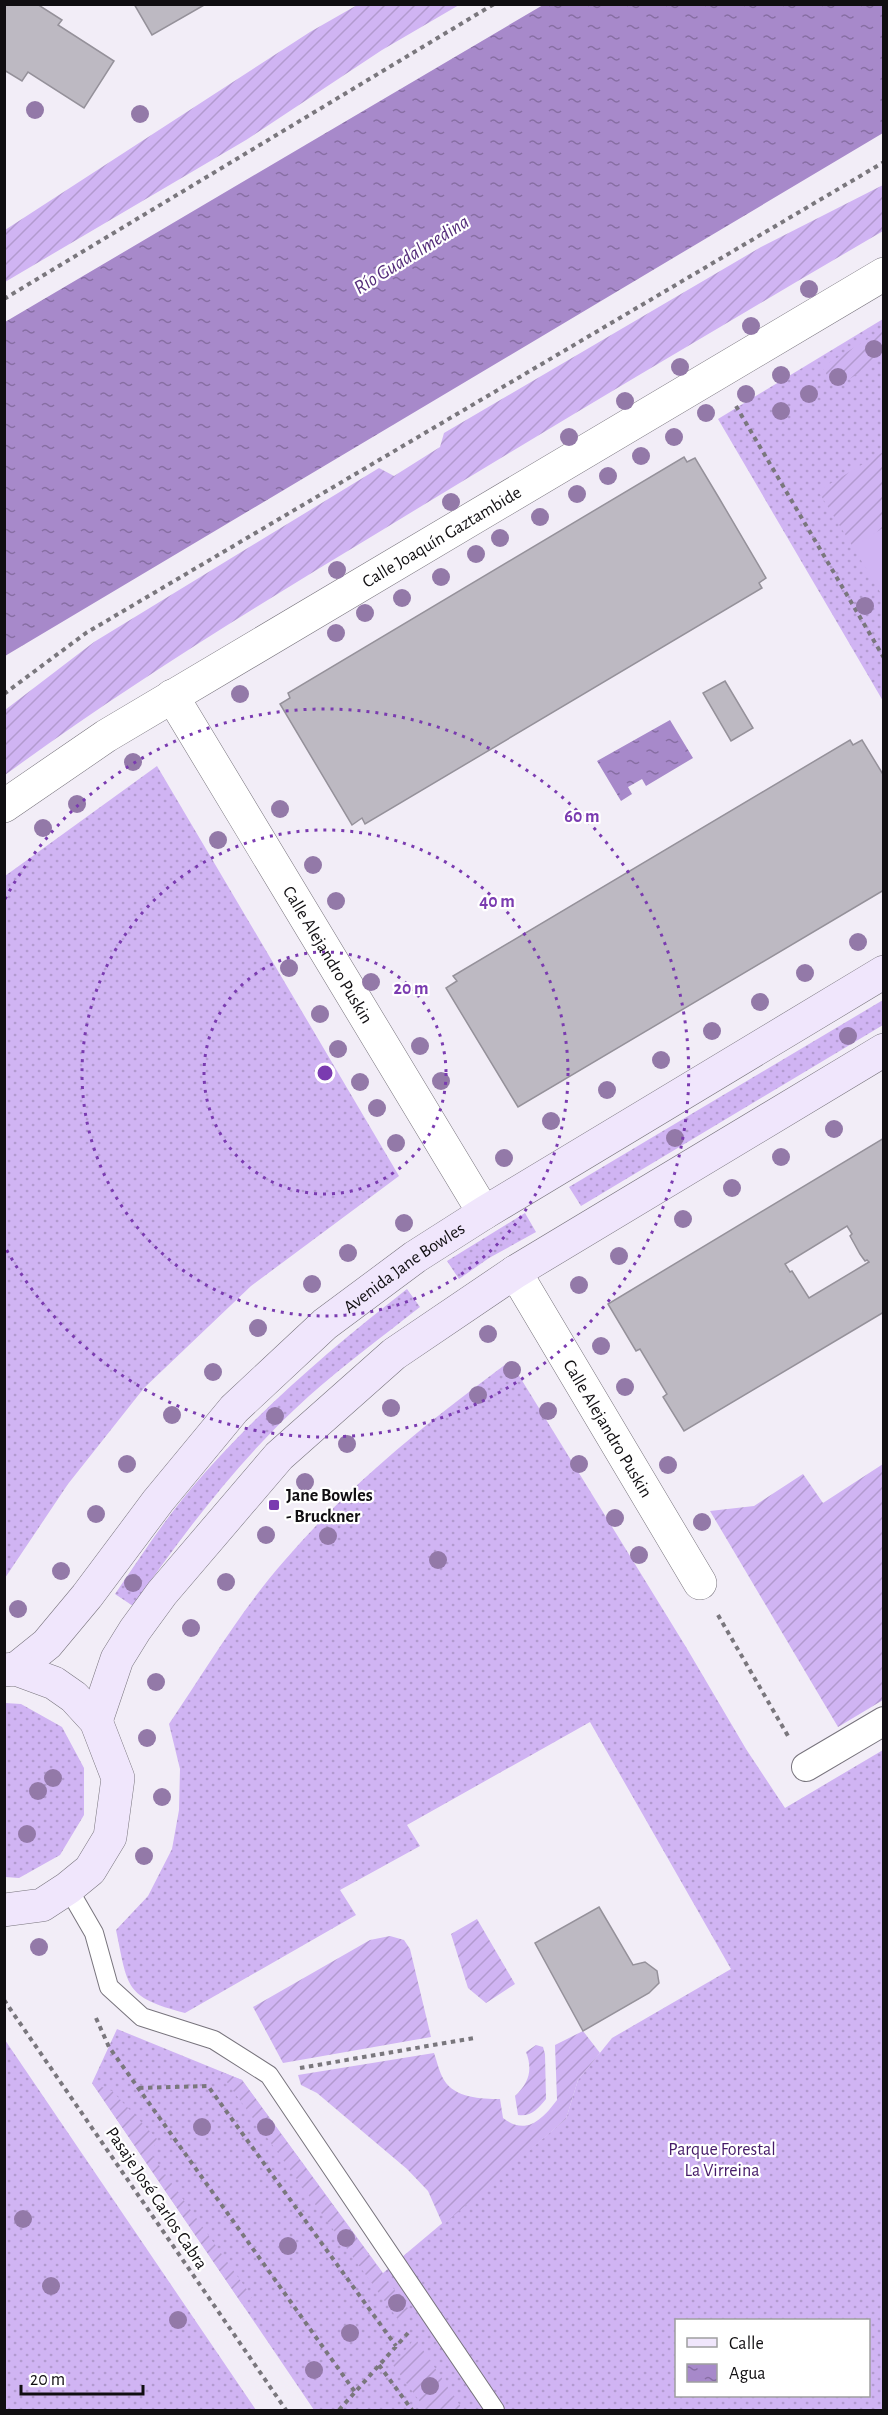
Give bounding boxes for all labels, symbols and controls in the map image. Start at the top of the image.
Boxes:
water label: Río Guadalmedina [351,212,472,298]
street label: Calle Joaquín Gaztambide [360,484,525,592]
text: 60 m [564,808,600,826]
street label: Calle Alejandro Puskin [279,883,375,1027]
text: 40 m [479,893,515,911]
text: 20 m [393,980,429,998]
centre of rings [315,1063,335,1083]
street label: Avenida Jane Bowles [341,1220,468,1317]
street label: Calle Alejandro Puskin [559,1357,655,1501]
place label: Jane Bowles - Bruckner [286,1487,373,1526]
marker: Jane Bowles - Bruckner [267,1498,281,1512]
street label: Pasaje José Carlos Cabra [102,2124,210,2273]
park label: Parque Forestal La Virreina [668,2141,776,2180]
legend [675,2319,870,2397]
text: Calle [729,2335,764,2353]
scale bar [21,2358,142,2396]
text: Agua [729,2365,766,2383]
text: 20 m [30,2371,65,2389]

